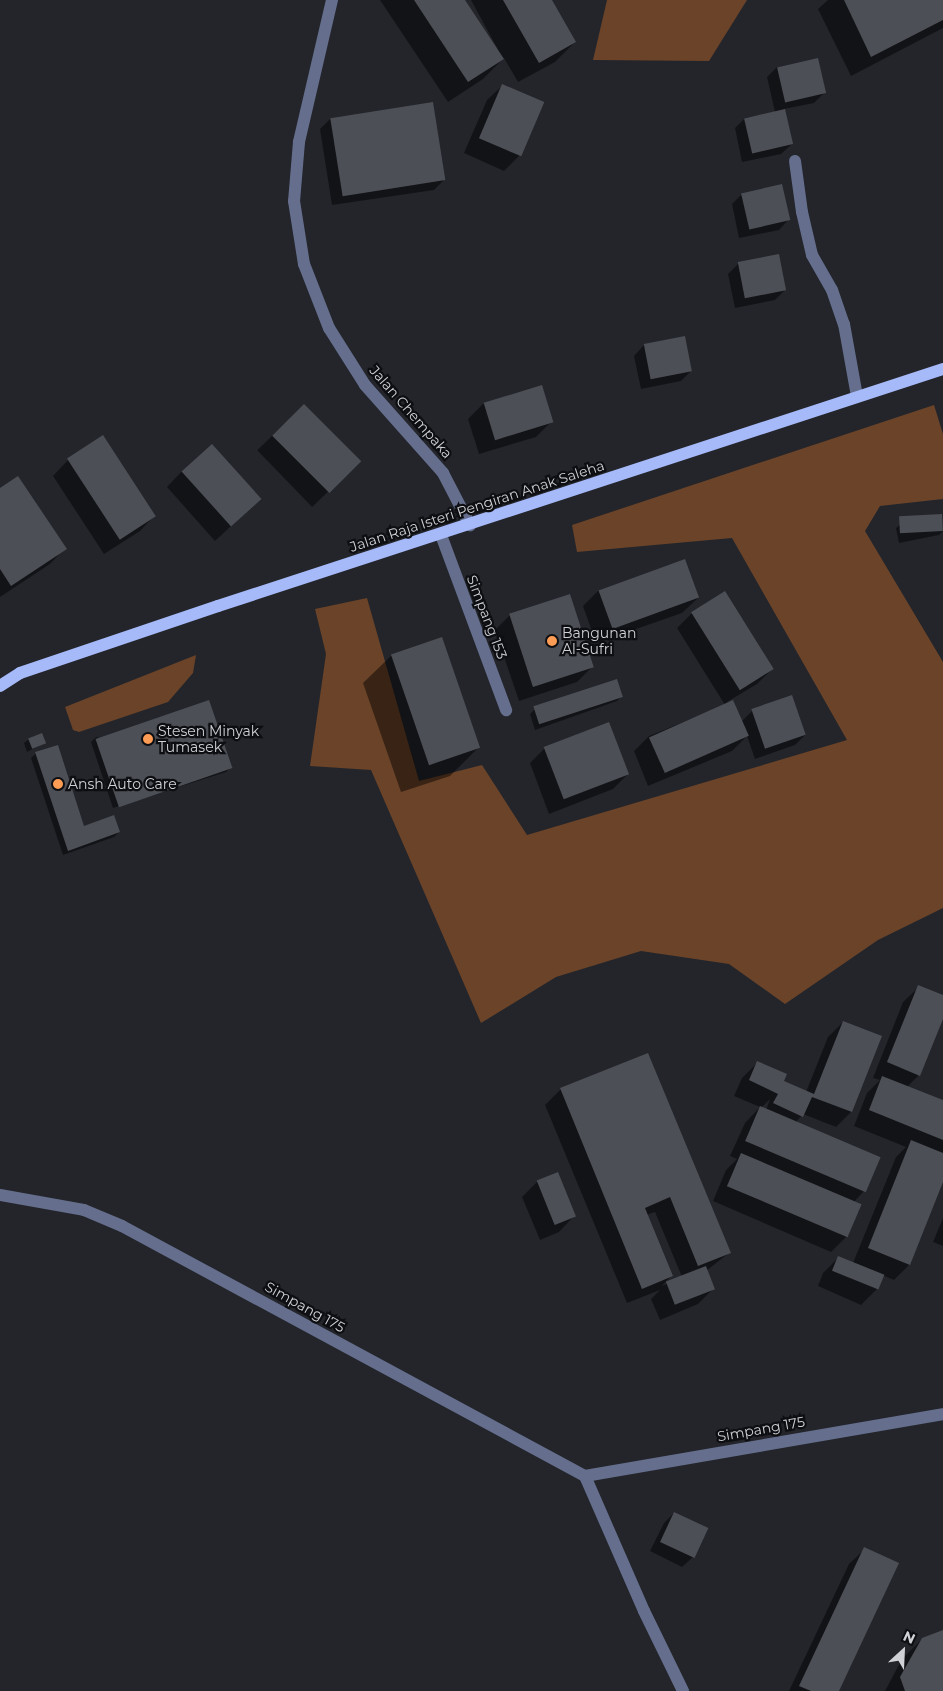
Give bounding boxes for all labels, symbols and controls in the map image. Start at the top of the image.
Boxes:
street label: Jalan Chempaka [366,362,456,462]
street label: Jalan Raja Isteri Pengiran Anak Saleha [348,457,606,555]
street label: Simpang 153 [463,573,511,661]
place label: Bangunan Al-Sufri [562,625,636,658]
marker: Bangunan Al-Sufri [546,635,558,647]
place label: Stesen Minyak Tumasek [158,723,259,756]
marker: Stesen Minyak Tumasek [142,733,154,745]
place label: Ansh Auto Care [68,776,177,792]
marker: Ansh Auto Care [52,778,64,790]
street label: Simpang 175 [262,1278,348,1336]
street label: Simpang 175 [716,1413,806,1445]
north arrow [878,1626,928,1676]
text: N [900,1627,918,1648]

